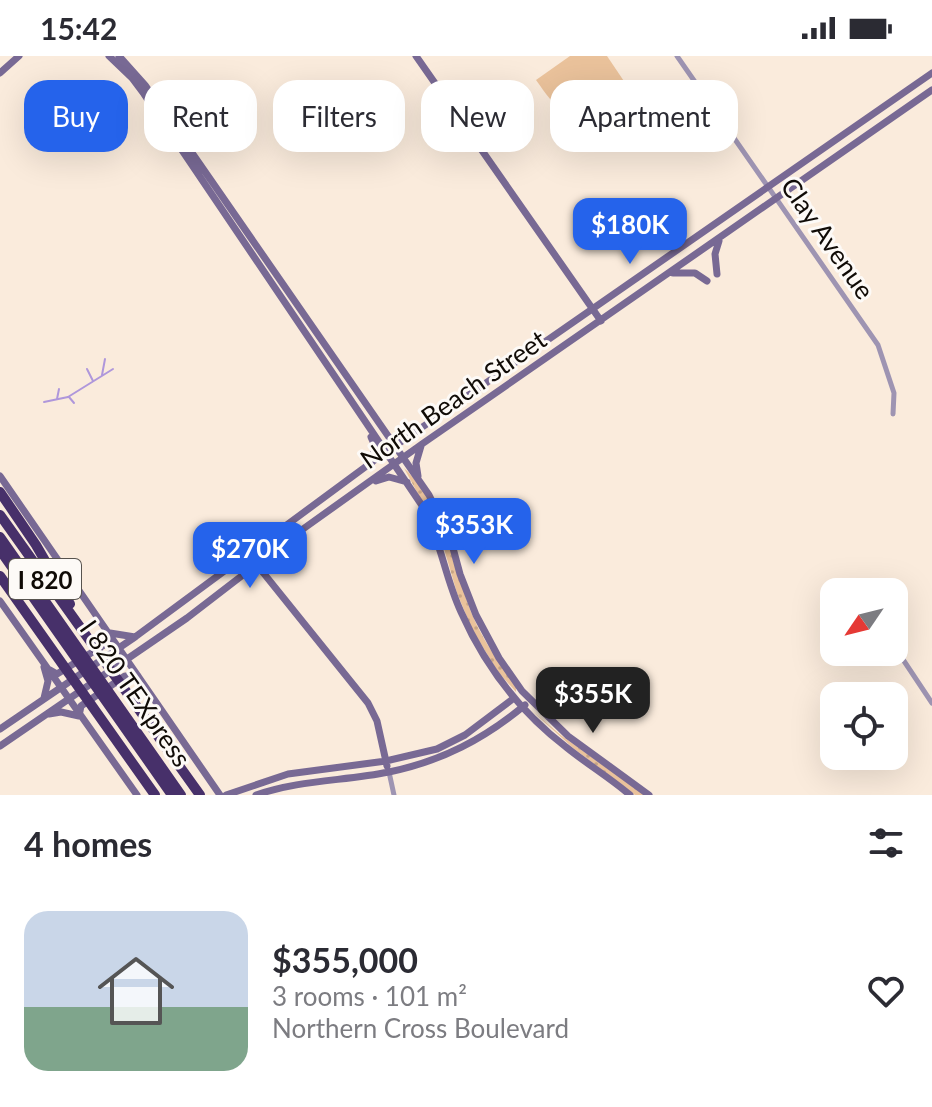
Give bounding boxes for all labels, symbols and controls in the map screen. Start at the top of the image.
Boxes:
text: 15:42 [40,10,117,46]
chip: Buy [24,80,128,152]
chip: Rent [144,80,257,152]
chip: Filters [273,80,405,152]
chip: New [421,80,534,152]
chip: Apartment [550,80,738,152]
street label: Clay Avenue [775,171,881,305]
pin: $180K [574,198,686,266]
text: $180K [591,208,669,240]
street label: North Beach Street [354,323,553,475]
pin: $353K [418,498,530,566]
text: $353K [435,508,513,540]
pin: $270K [194,522,306,590]
text: $270K [211,532,289,564]
road number: I 820 [9,559,81,599]
north arrow [820,578,908,666]
map controls [820,578,908,770]
street label: I 820 TEXpress [74,613,198,773]
pin: $355K [537,667,649,735]
text: $355K [554,677,632,709]
button: locate [820,682,908,770]
icon: filters [864,821,908,865]
text: 4 homes [24,823,152,864]
text: $355,000 [272,939,418,980]
icon: home [88,943,184,1039]
icon: heart [864,969,908,1013]
text: 3 rooms · 101 m² [272,980,467,1012]
text: Northern Cross Boulevard [272,1012,569,1044]

